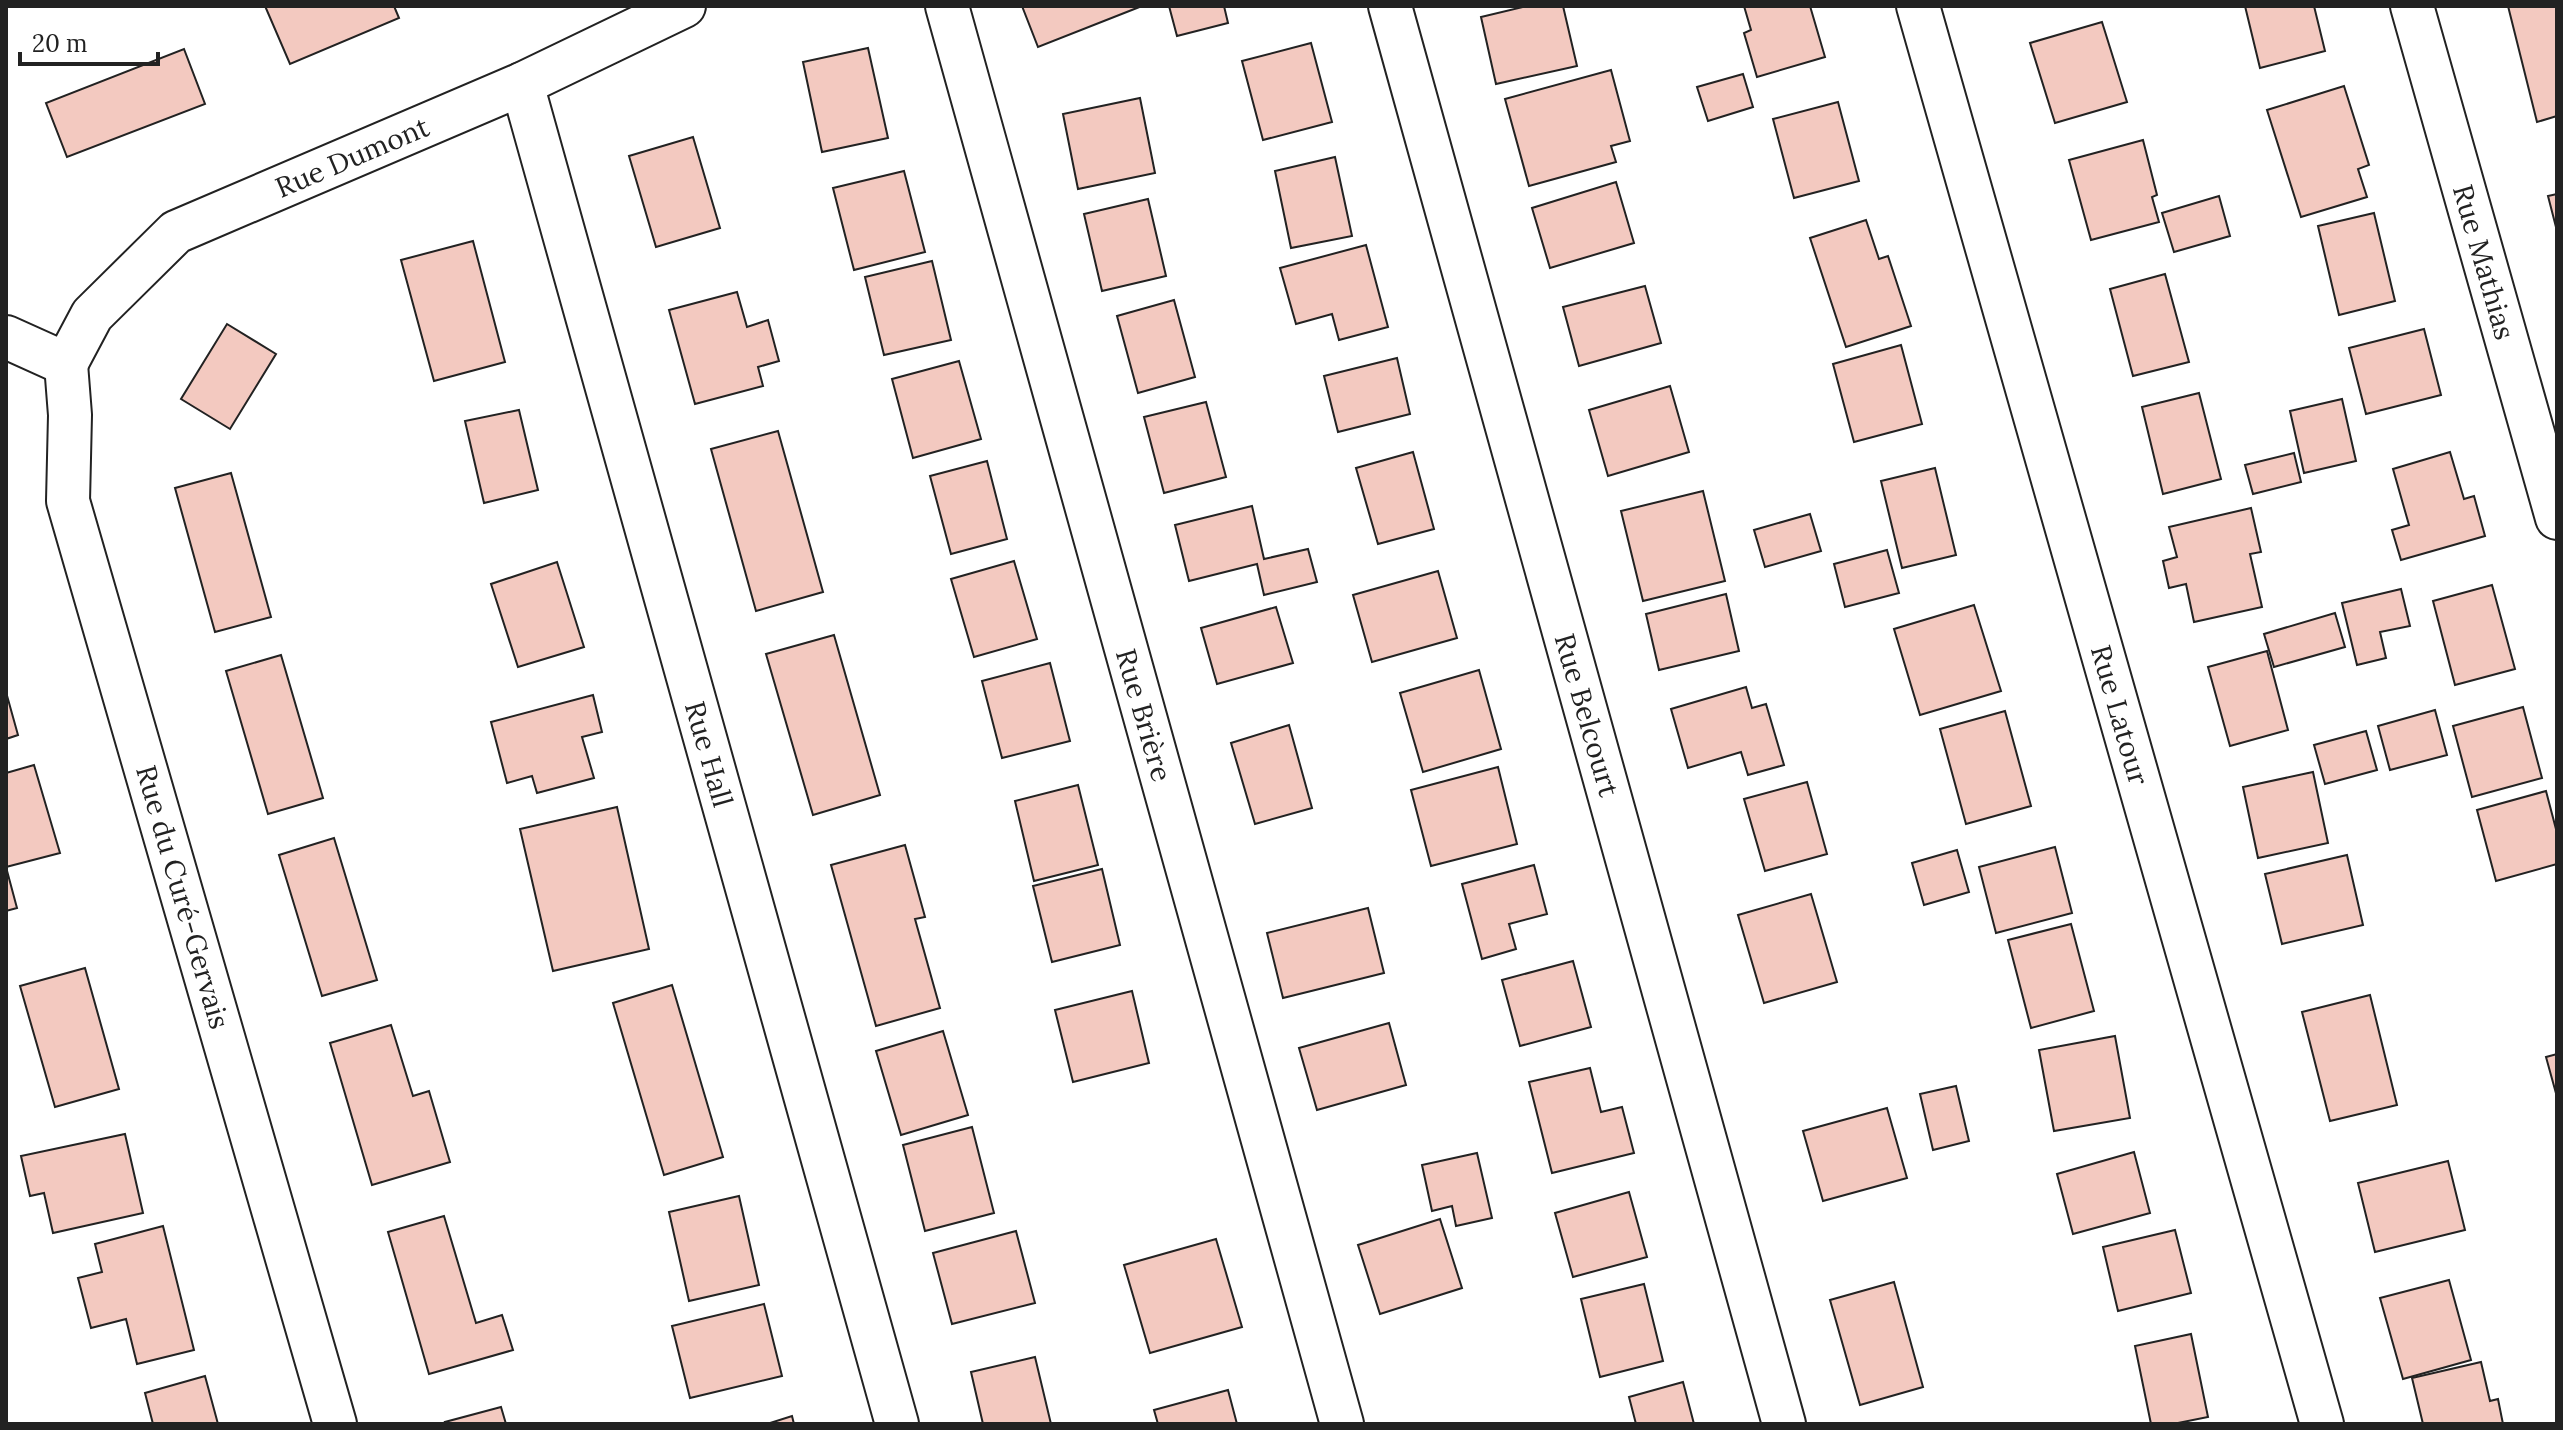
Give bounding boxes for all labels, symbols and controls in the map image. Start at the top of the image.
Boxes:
scale bar [20,16,158,66]
text: 20 m [32,28,88,59]
street label: Rue Dumont [270,108,434,205]
street label: Rue Mathias [2445,180,2523,344]
street label: Rue Belcourt [1547,629,1628,801]
street label: Rue Latour [2083,641,2157,789]
street label: Rue Brière [1108,645,1180,785]
street label: Rue Hall [677,697,741,811]
street label: Rue du Curé-Gervais [128,761,238,1033]

